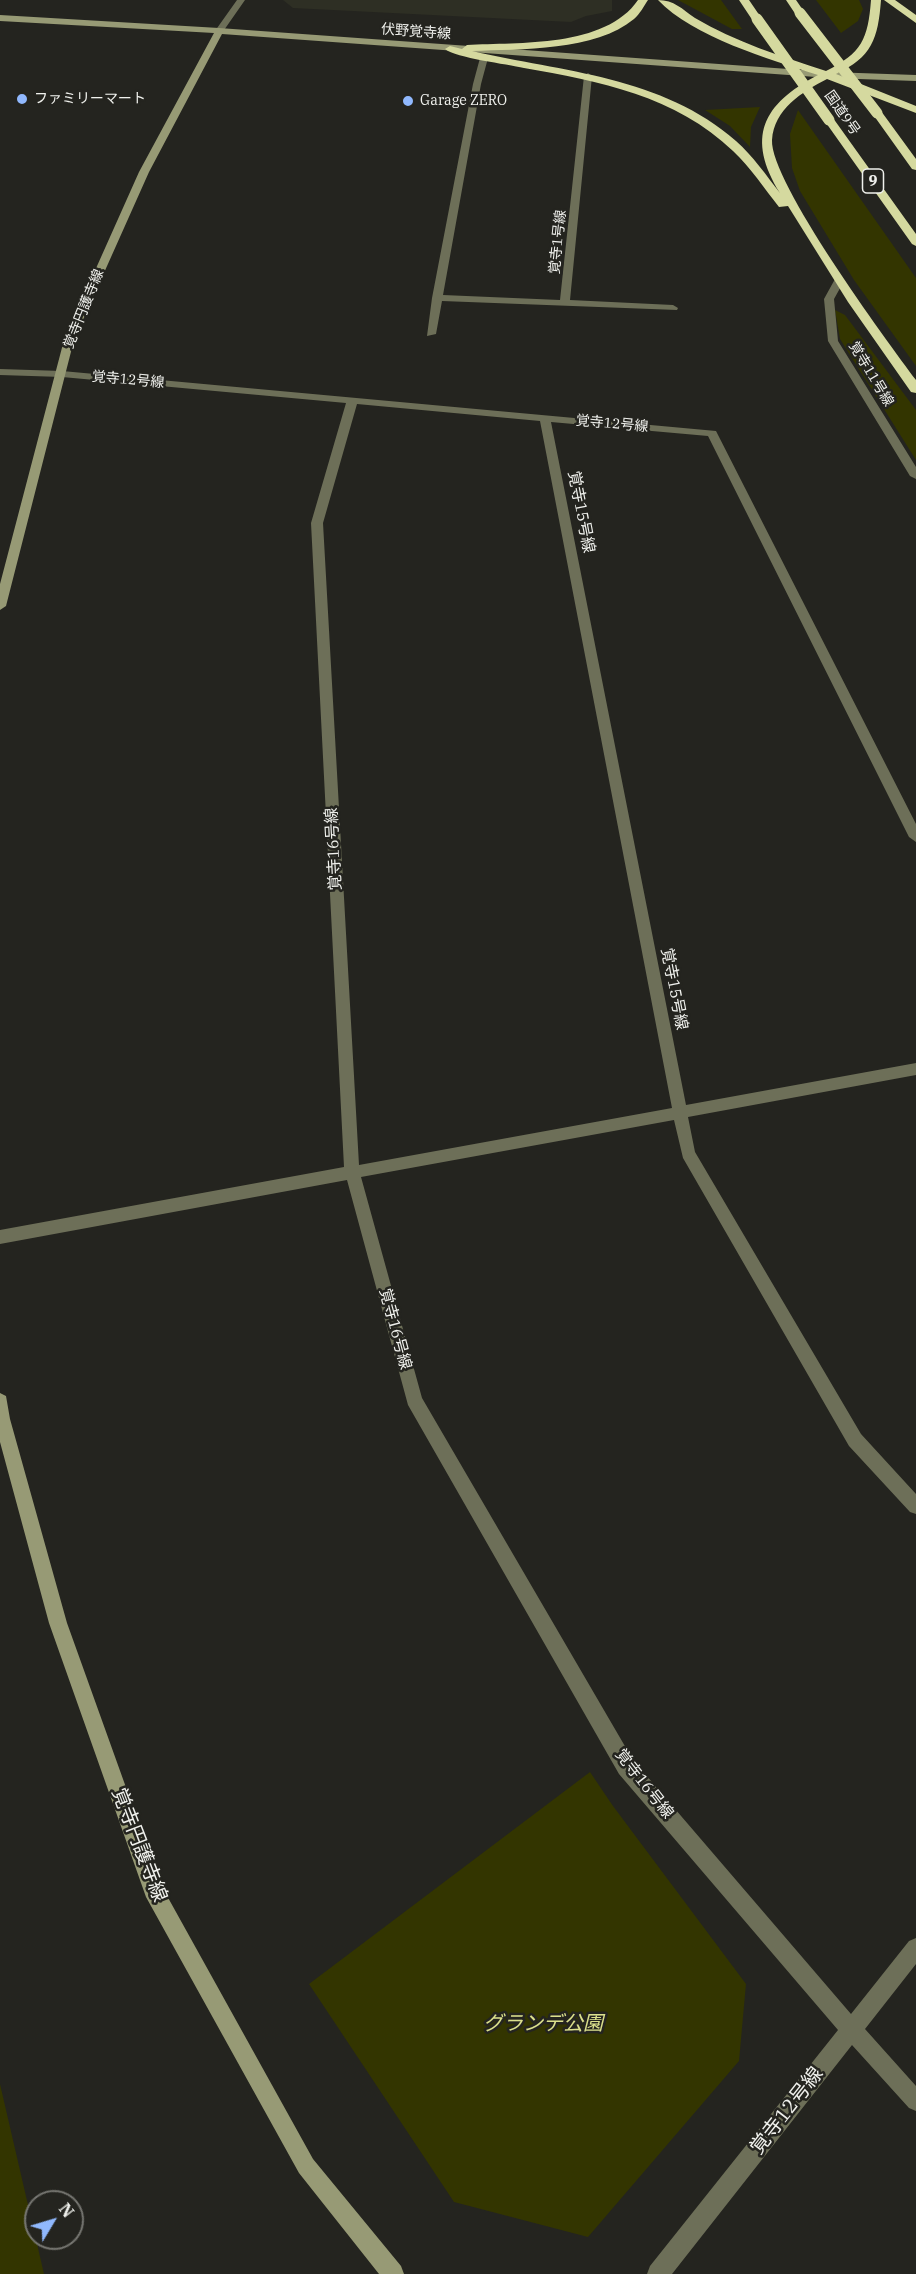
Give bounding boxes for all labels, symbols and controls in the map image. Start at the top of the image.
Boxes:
street label: 伏野覚寺線 [380,21,452,43]
street label: 国道9号 [821,88,863,138]
place label: ファミリーマート [34,91,146,107]
marker: ファミリーマート [15,92,29,106]
place label: Garage ZERO [420,93,507,109]
marker: Garage ZERO [401,94,415,108]
road number: 9 [862,169,884,193]
street label: 覚寺1号線 [546,209,570,275]
street label: 覚寺円護寺線 [60,267,108,351]
street label: 覚寺11号線 [845,338,897,410]
street label: 覚寺12号線 [91,368,165,392]
street label: 覚寺12号線 [575,412,649,436]
street label: 覚寺15号線 [564,469,598,555]
street label: 覚寺16号線 [322,807,346,891]
street label: 覚寺15号線 [657,946,691,1032]
street label: 覚寺16号線 [375,1286,415,1372]
street label: 覚寺16号線 [611,1745,677,1823]
street label: 覚寺円護寺線 [106,1785,172,1905]
park label: グランデ公園 [483,2012,603,2036]
street label: 覚寺12号線 [746,2063,828,2159]
north arrow [24,2190,84,2250]
text: N [55,2199,78,2221]

